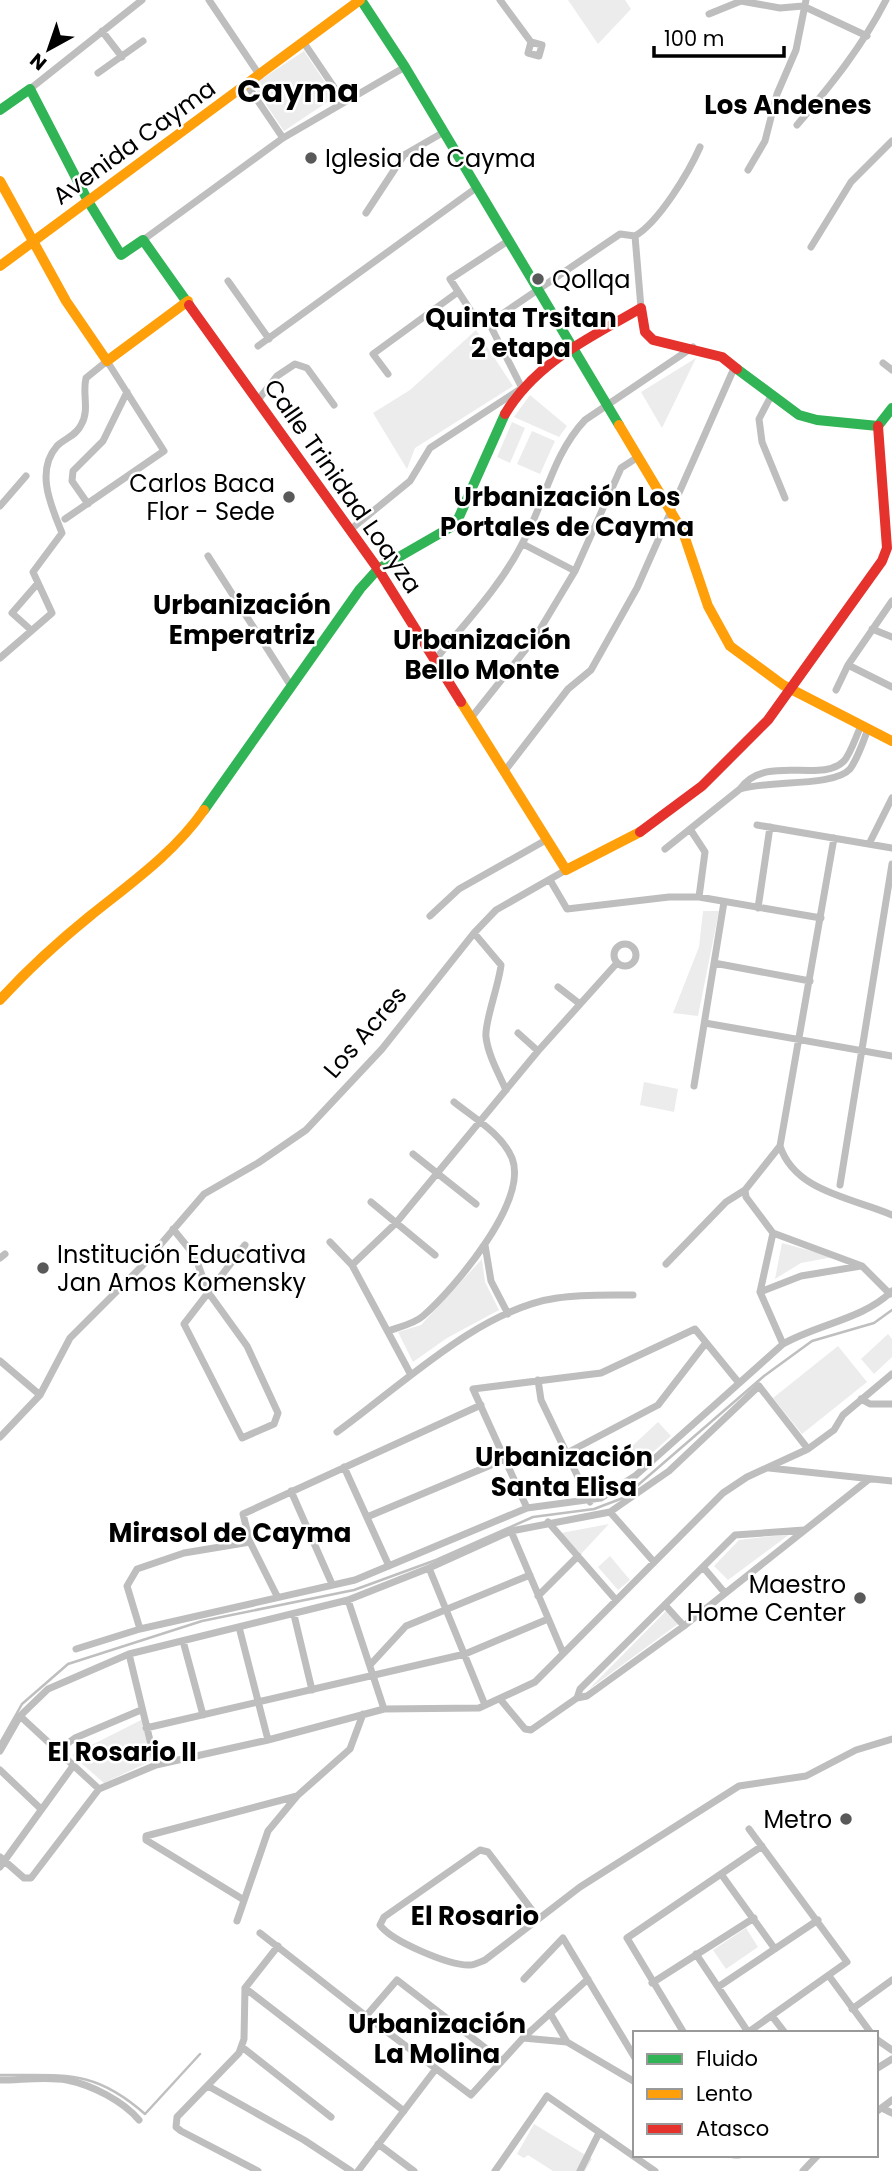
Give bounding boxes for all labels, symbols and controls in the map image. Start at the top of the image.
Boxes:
north arrow [14,14,84,84]
scale bar [654,14,784,58]
text: 100 m [664,24,724,53]
text: N [24,47,53,77]
district label: Cayma [237,68,359,113]
street label: Avenida Cayma [46,72,222,212]
district label: Los Andenes [704,87,872,123]
place label: Iglesia de Cayma [325,142,536,175]
marker: Iglesia de Cayma [303,150,319,166]
place label: Qollqa [552,263,631,296]
marker: Qollqa [530,271,546,287]
district label: Quinta Trsitan 2 etapa [425,300,617,366]
street label: Calle Trinidad Loayza [256,372,430,600]
place label: Carlos Baca Flor - Sede [129,467,275,528]
district label: Urbanización Los Portales de Cayma [440,479,694,545]
marker: Carlos Baca Flor - Sede [281,489,297,505]
district label: Urbanización Emperatriz [153,587,331,653]
district label: Urbanización Bello Monte [393,622,571,688]
street label: Los Acres [316,979,414,1085]
place label: Institución Educativa Jan Amos Komensky [57,1238,306,1299]
marker: Institución Educativa Jan Amos Komensky [35,1260,51,1276]
district label: Urbanización Santa Elisa [475,1439,653,1505]
district label: Mirasol de Cayma [109,1515,351,1551]
place label: Maestro Home Center [687,1568,846,1629]
marker: Maestro Home Center [852,1590,868,1606]
district label: El Rosario II [47,1734,197,1770]
place label: Metro [763,1803,832,1836]
marker: Metro [838,1811,854,1827]
district label: El Rosario [411,1898,539,1934]
district label: Urbanización La Molina [348,2006,526,2072]
legend [633,2031,878,2157]
text: Fluido [696,2044,758,2073]
text: Lento [696,2079,753,2108]
text: Atasco [696,2114,769,2143]

